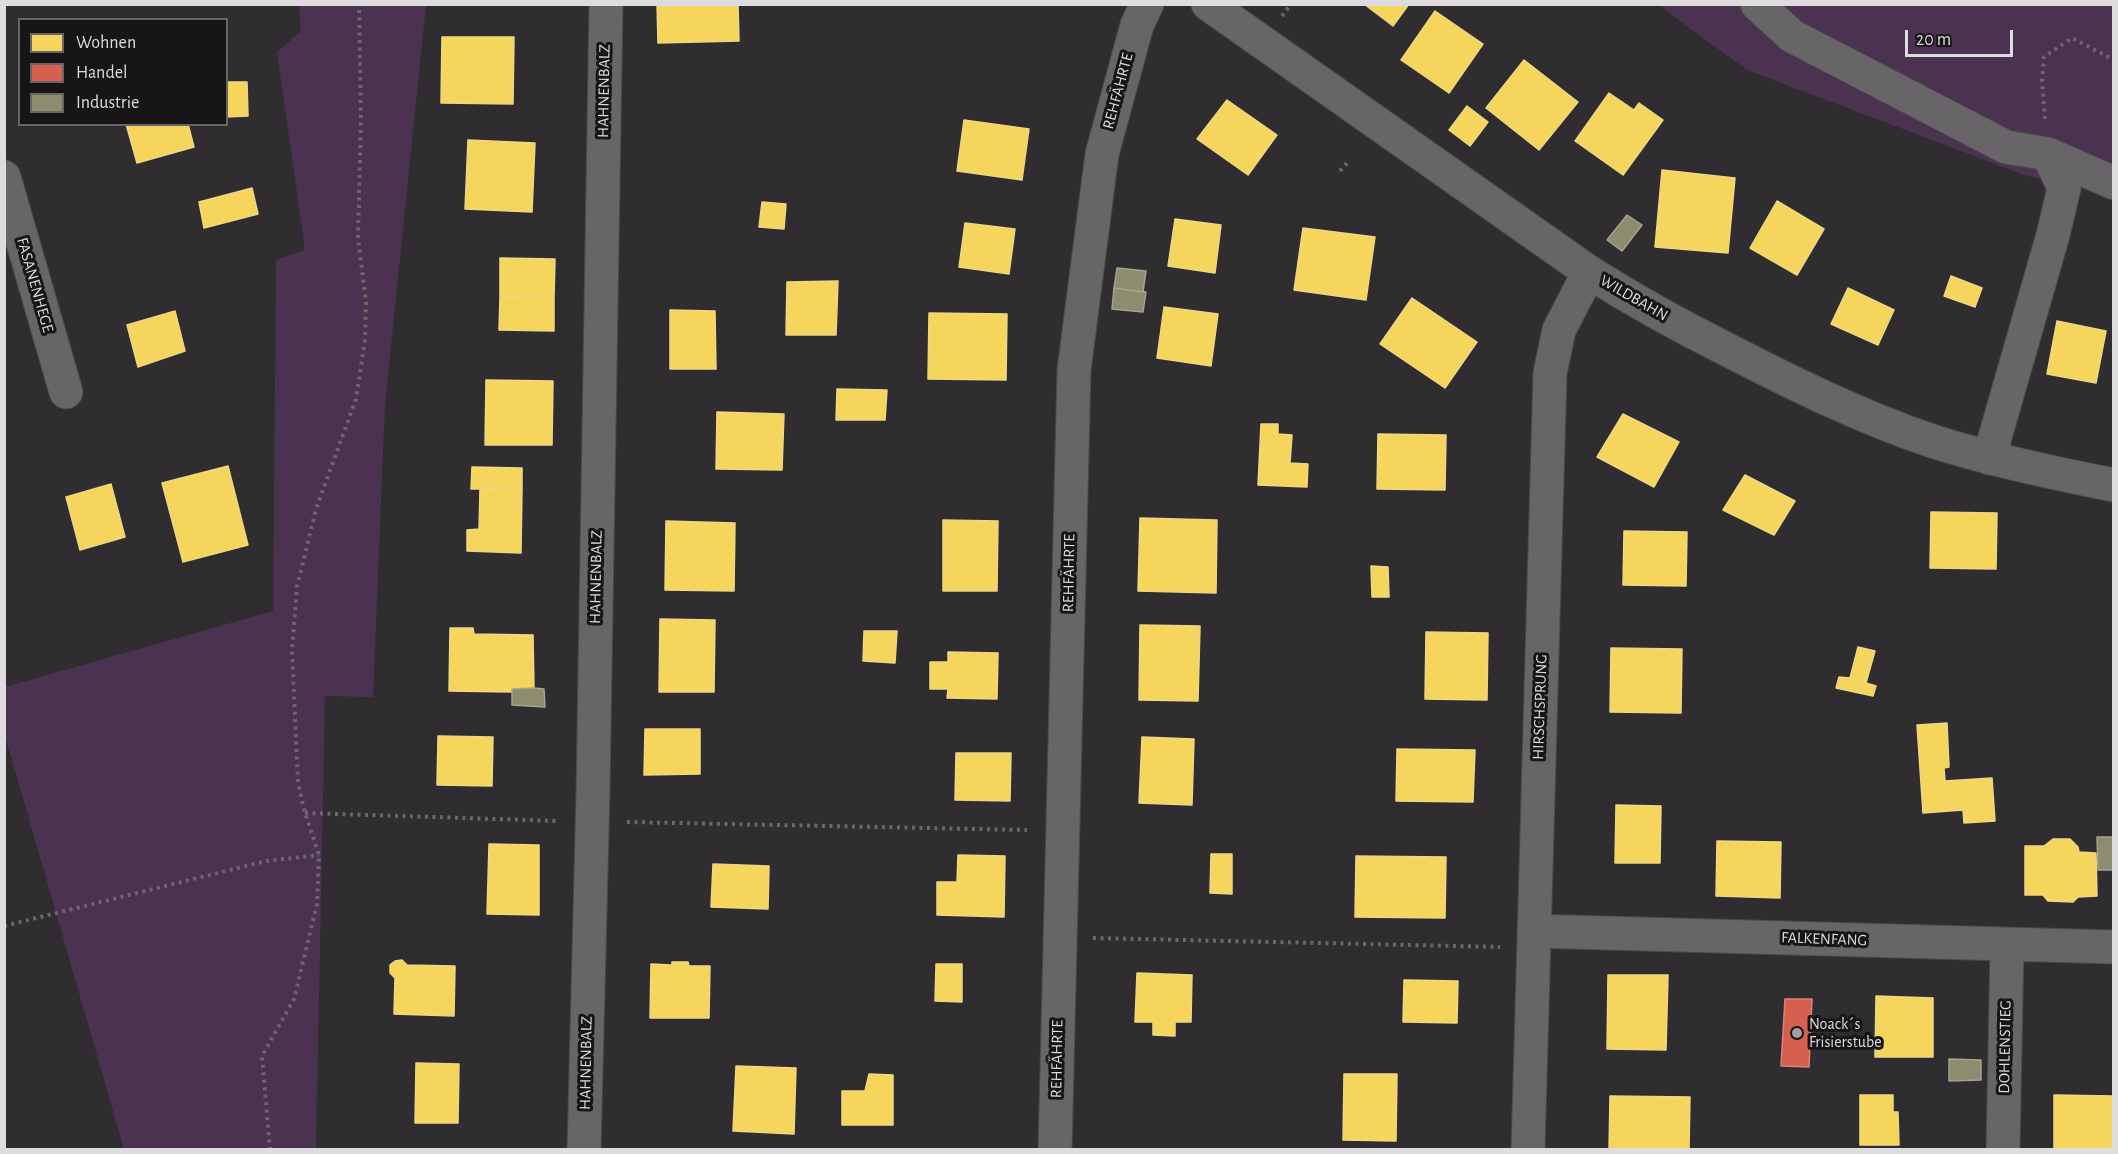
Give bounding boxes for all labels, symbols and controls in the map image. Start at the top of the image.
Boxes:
legend [18,18,228,126]
scale bar [1908,18,2016,56]
text: 20 m [1916,31,1951,49]
text: Wohnen [76,34,136,52]
street label: HAHNENBALZ [594,44,614,138]
street label: REHFÄHRTE [1099,51,1137,131]
text: Handel [76,64,127,82]
text: Industrie [76,94,139,112]
street label: FASANENHEGE [12,235,58,335]
street label: WILDBAHN [1597,271,1671,325]
street label: HAHNENBALZ [586,530,606,624]
street label: REHFÄHRTE [1059,534,1079,612]
street label: HIRSCHSPRUNG [1529,654,1551,760]
street label: FALKENFANG [1781,928,1867,950]
street label: DOHLENSTIEG [1995,1000,2015,1094]
place label: Noack´s Frisierstube [1809,1014,1882,1052]
street label: HAHNENBALZ [576,1016,596,1110]
street label: REHFÄHRTE [1047,1020,1067,1098]
marker: Noack´s Frisierstube [1790,1026,1804,1040]

